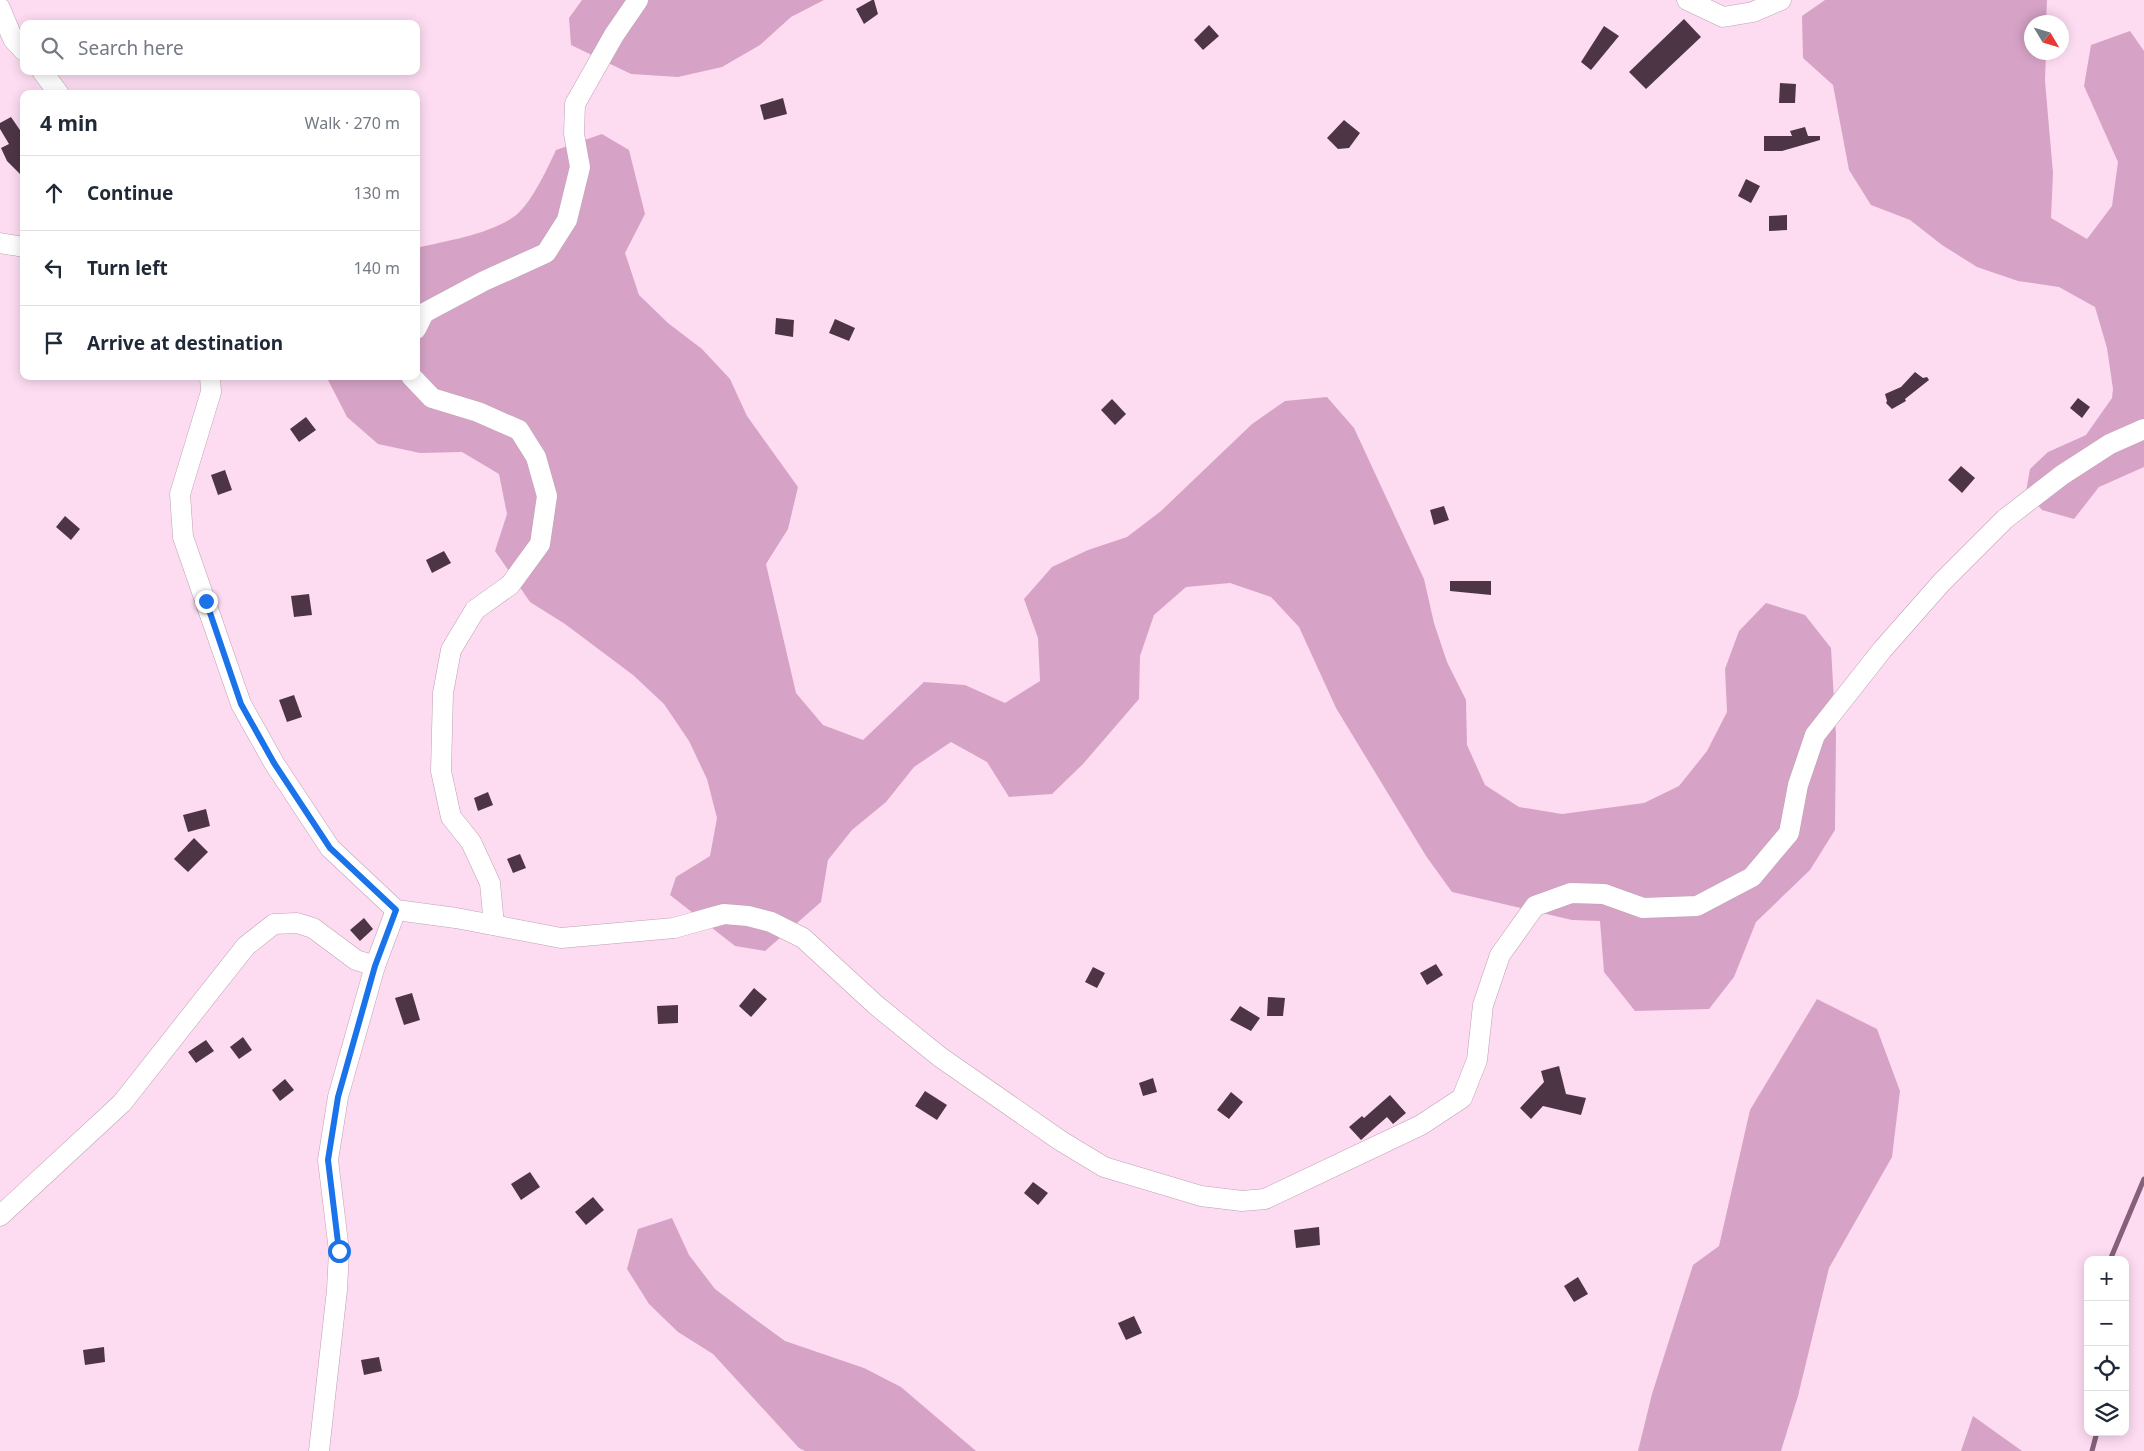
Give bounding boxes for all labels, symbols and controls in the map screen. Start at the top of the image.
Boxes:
north arrow [2024,15,2069,60]
search box [20,20,420,75]
icon: search [38,34,66,62]
text: Search here [78,35,184,61]
text: 4 min [40,109,98,137]
text: Walk · 270 m [305,112,400,134]
icon: ahead [40,179,68,207]
text: Continue [87,180,173,206]
text: 130 m [353,182,400,204]
icon: left [40,254,68,282]
text: Turn left [87,255,168,281]
text: 140 m [353,257,400,279]
icon: arrive [40,329,68,357]
text: Arrive at destination [87,330,283,356]
route end [195,590,218,613]
route start [328,1240,351,1263]
map controls [2084,1256,2129,1436]
button: + [2084,1256,2129,1301]
button: − [2084,1301,2129,1346]
button: locate [2084,1346,2129,1391]
button: layers [2084,1391,2129,1436]

